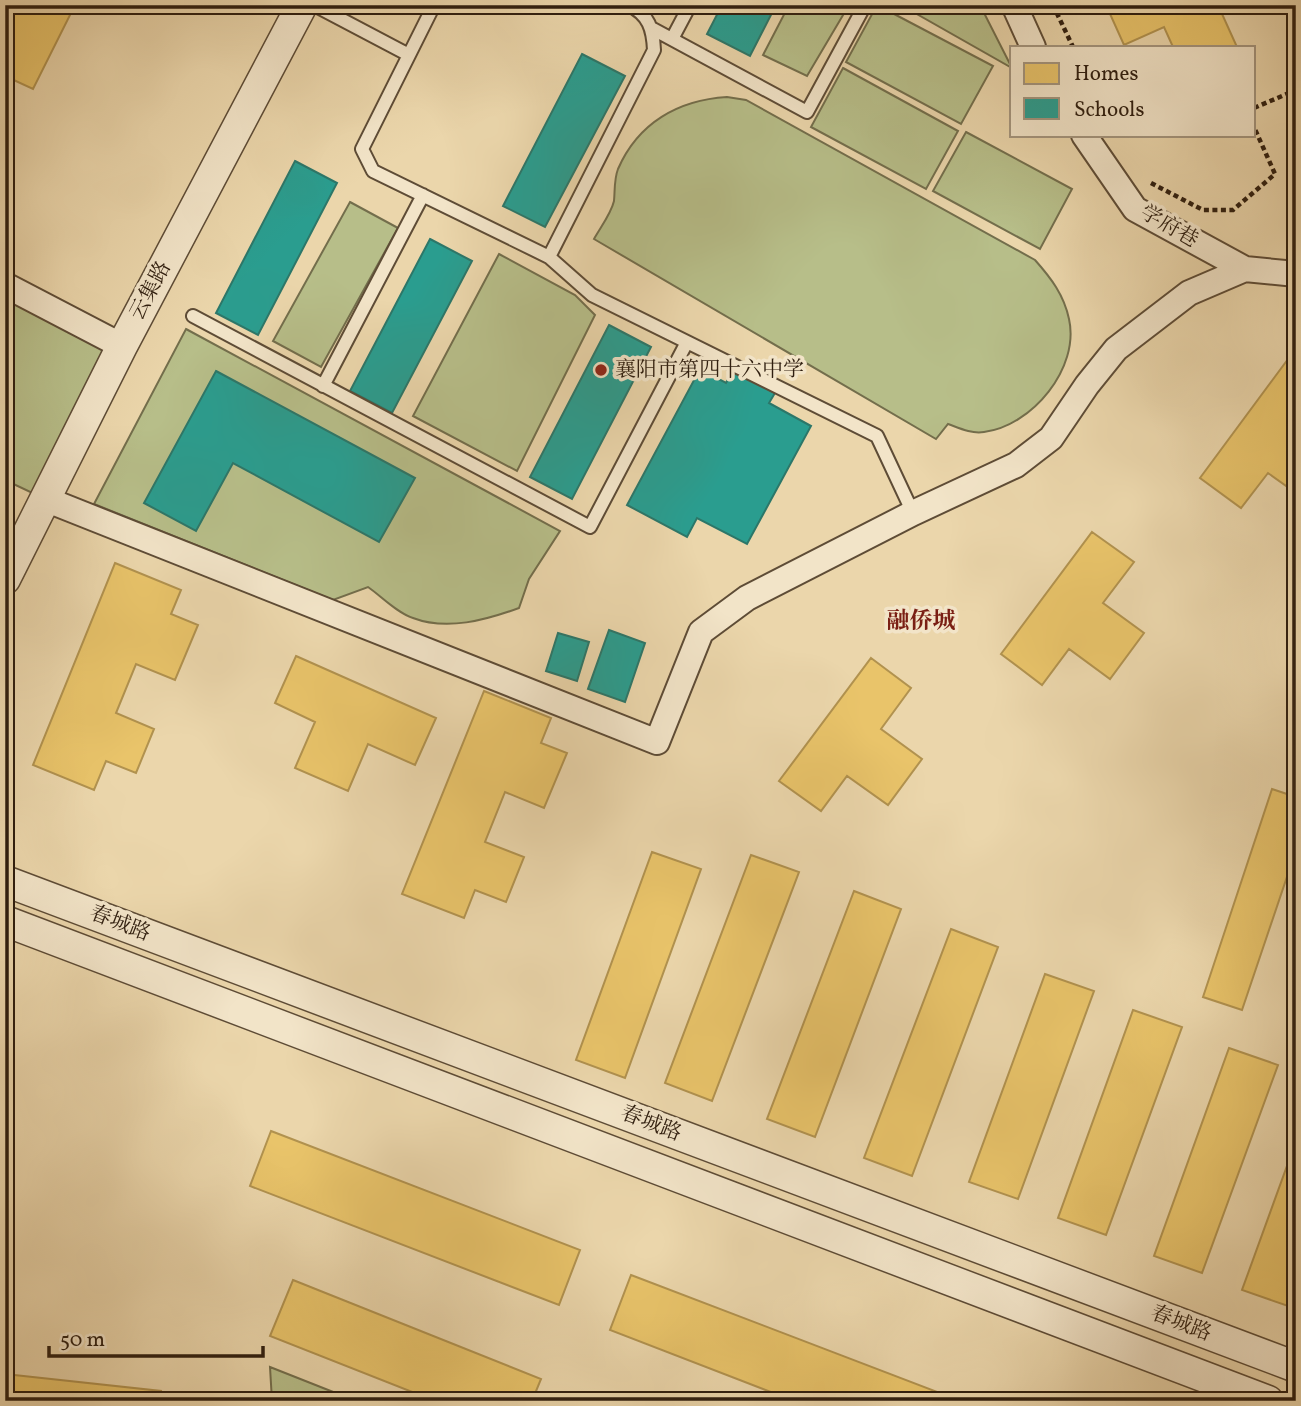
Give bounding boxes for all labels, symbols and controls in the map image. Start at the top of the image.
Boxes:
legend [1010,46,1256,136]
text: Homes [1074,60,1139,89]
text: Schools [1074,96,1144,125]
street label: 学府巷 [1134,199,1204,255]
street label: 云集路 [123,256,179,326]
place label: 襄阳市第四十六中学 [615,356,804,385]
marker: 襄阳市第四十六中学 [593,362,609,378]
district label: 融侨城 [887,606,956,638]
street label: 春城路 [85,899,155,949]
street label: 春城路 [616,1099,686,1149]
street label: 春城路 [1146,1299,1216,1349]
scale bar [49,1315,262,1359]
text: 50 m [60,1326,105,1355]

